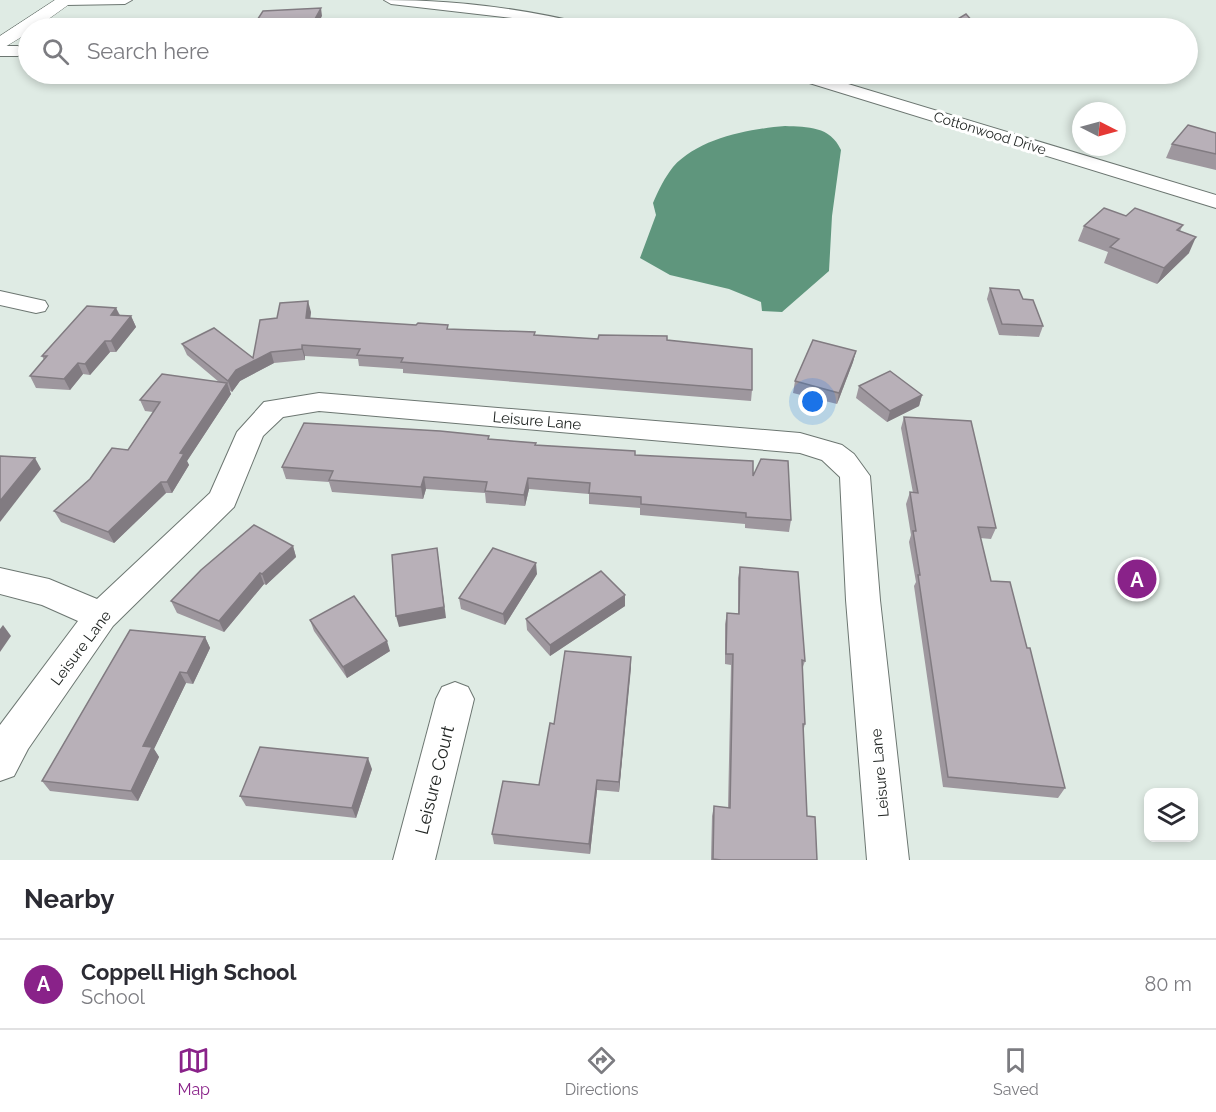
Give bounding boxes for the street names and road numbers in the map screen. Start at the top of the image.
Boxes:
street label: Cottonwood Drive [932,108,1048,158]
street label: Leisure Lane [492,408,582,434]
street label: Leisure Lane [47,607,115,689]
street label: Leisure Court [411,723,458,836]
street label: Leisure Lane [867,728,893,818]

